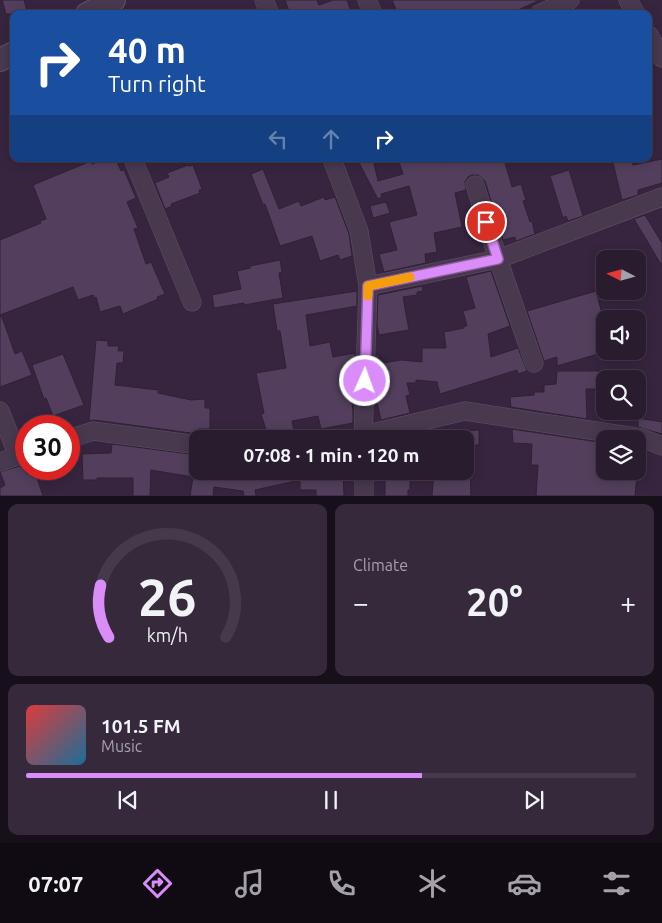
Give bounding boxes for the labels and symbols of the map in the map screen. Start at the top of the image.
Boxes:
pin [465,201,507,243]
north arrow [596,250,646,300]
position arrow [338,354,390,406]
speed limit sign: 30 [15,415,80,480]

